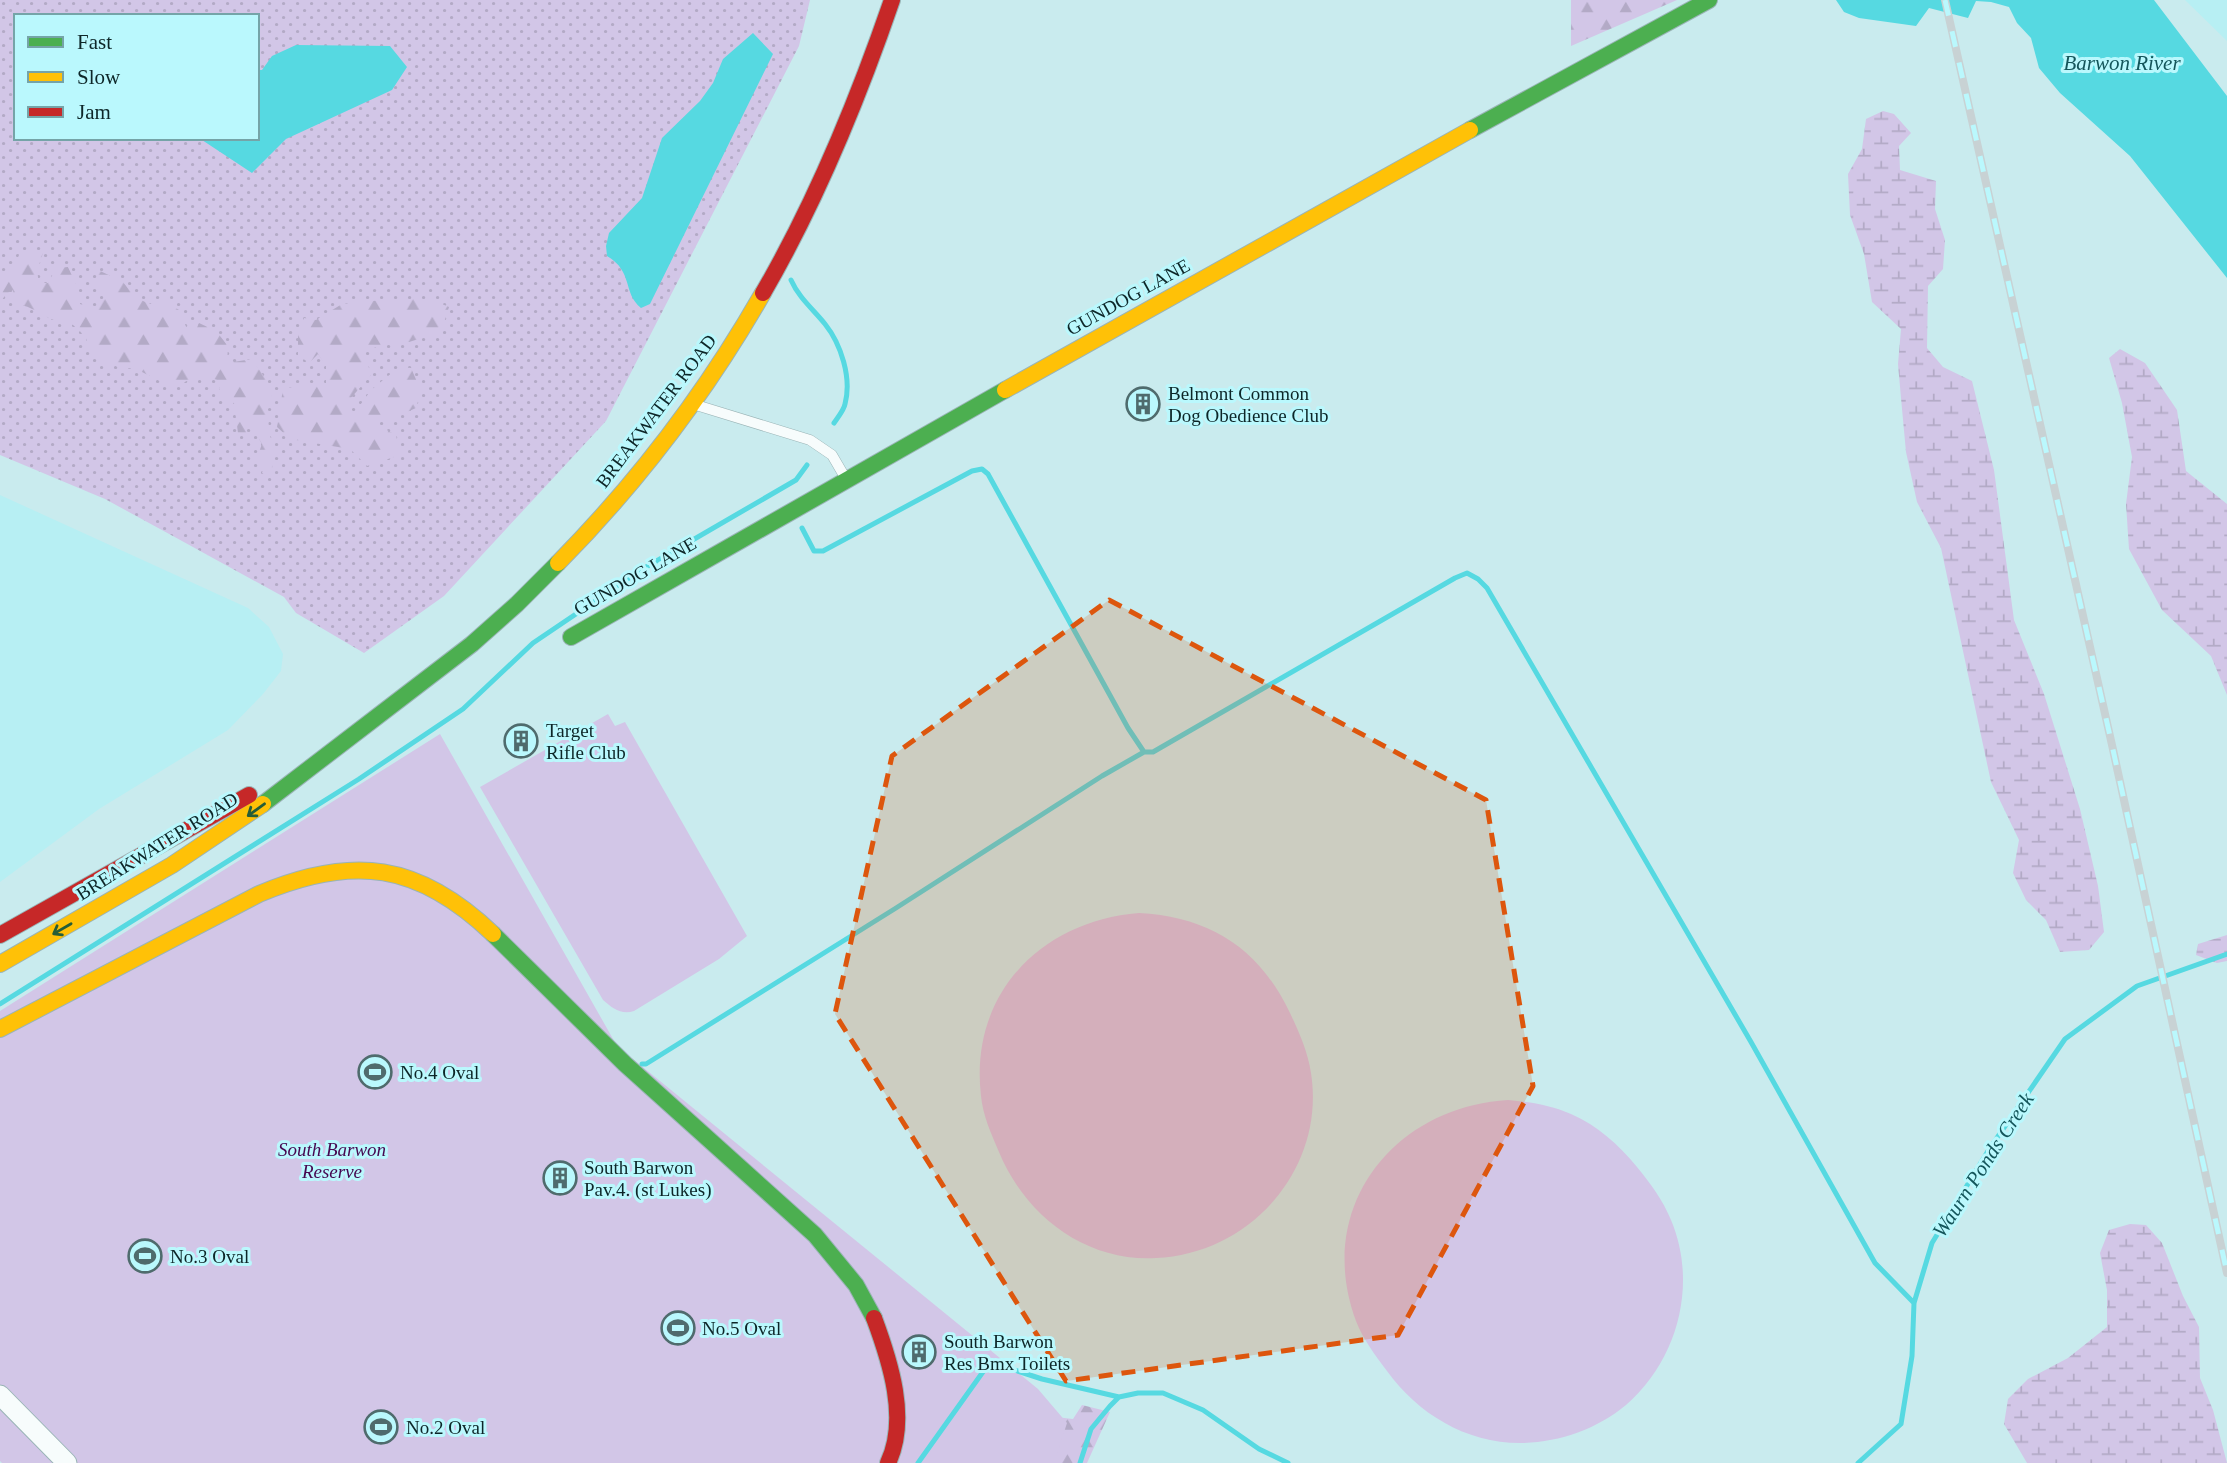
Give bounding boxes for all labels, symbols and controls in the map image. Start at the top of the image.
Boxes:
legend [14,14,259,140]
text: Fast [77,30,112,54]
water label: Barwon River [2063,51,2181,75]
text: Slow [77,65,121,89]
text: Jam [77,100,111,124]
street label: GUNDOG LANE [1063,254,1193,340]
street label: BREAKWATER ROAD [592,330,720,492]
place label: Belmont Common Dog Obedience Club [1168,383,1328,426]
building icon: Belmont Common Dog Obedience Club [1124,385,1162,423]
street label: GUNDOG LANE [570,532,700,620]
place label: Target Rifle Club [546,720,626,763]
building icon: Target Rifle Club [502,722,540,760]
street label: BREAKWATER ROAD [72,788,242,904]
one-way arrow [247,803,266,817]
one-way arrow [52,922,72,936]
sports icon: No.4 Oval [356,1053,394,1091]
place label: No.4 Oval [400,1062,479,1083]
water label: Waurn Ponds Creek [1927,1088,2039,1242]
park label: South Barwon Reserve [278,1139,386,1182]
place label: South Barwon Pav.4. (st Lukes) [584,1157,712,1201]
building icon: South Barwon Pav.4. (st Lukes) [541,1159,579,1197]
sports icon: No.3 Oval [126,1237,164,1275]
place label: No.3 Oval [170,1246,249,1267]
sports icon: No.5 Oval [659,1309,697,1347]
place label: No.5 Oval [702,1318,781,1339]
place label: South Barwon Res Bmx Toilets [944,1331,1070,1374]
building icon: South Barwon Res Bmx Toilets [900,1333,938,1371]
sports icon: No.2 Oval [362,1408,400,1446]
place label: No.2 Oval [406,1417,485,1438]

